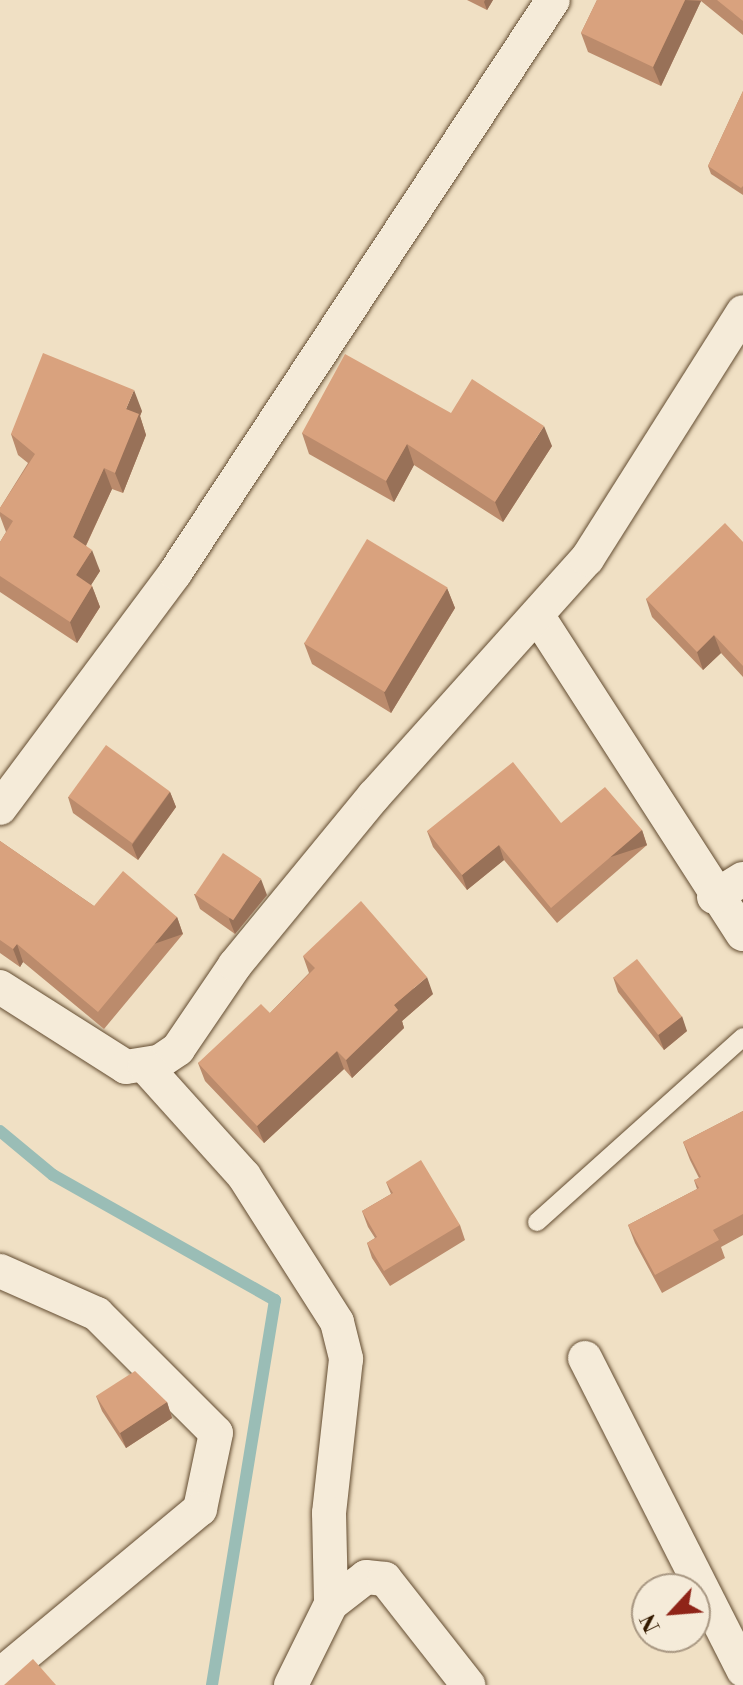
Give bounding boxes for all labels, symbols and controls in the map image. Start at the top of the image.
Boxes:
north arrow [631,1573,711,1653]
text: N [635,1609,667,1637]

